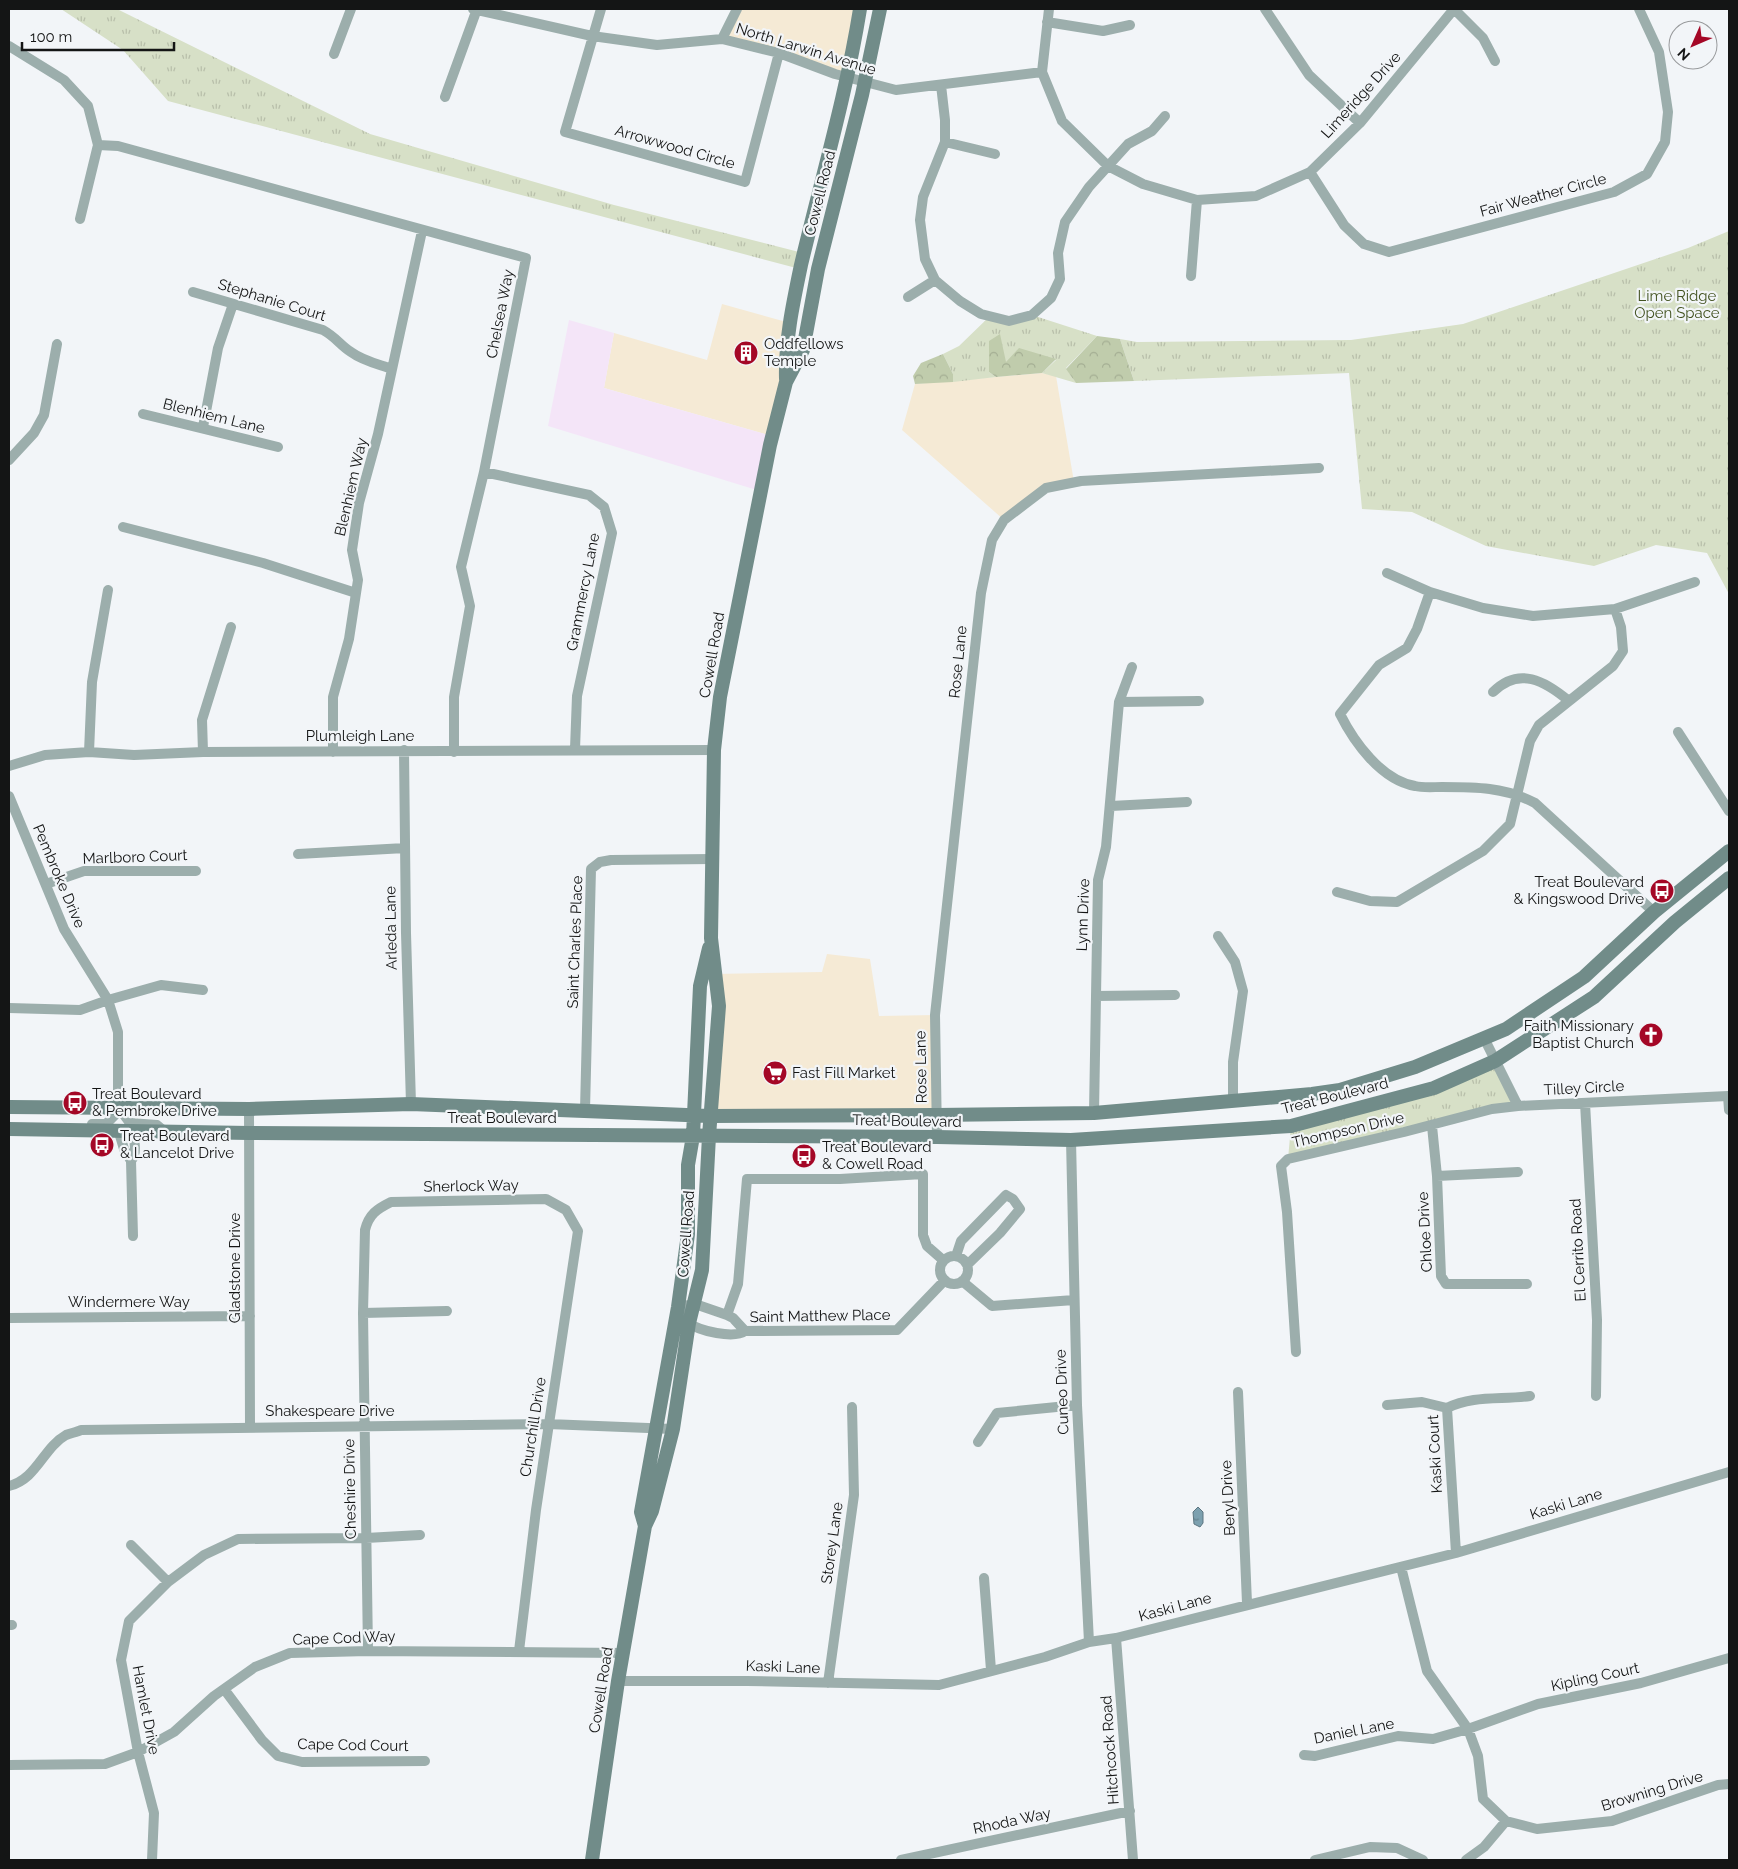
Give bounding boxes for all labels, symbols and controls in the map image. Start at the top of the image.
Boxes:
street label: North Larwin Avenue [734,19,878,79]
scale bar [22,20,175,52]
north arrow [1668,20,1718,70]
text: 100 m [30,28,72,46]
text: N [1674,45,1693,64]
street label: Limeridge Drive [1317,48,1405,142]
street label: Arrowwood Circle [613,121,737,173]
street label: Cowell Road [801,149,839,237]
street label: Fair Weather Circle [1478,169,1608,221]
street label: Chelsea Way [483,268,517,360]
street label: Stephanie Court [216,275,328,325]
park label: Lime Ridge Open Space [1634,287,1720,322]
place label: Oddfellows Temple [764,335,844,370]
building icon: Oddfellows Temple [733,340,759,366]
street label: Blenhiem Lane [161,395,267,437]
street label: Blenhiem Way [331,436,371,538]
street label: Grammercy Lane [563,531,603,652]
street label: Cowell Road [696,611,728,699]
street label: Rose Lane [945,625,971,699]
street label: Plumleigh Lane [306,727,414,745]
street label: Pembroke Drive [29,821,89,931]
street label: Marlboro Court [82,846,188,868]
place label: Treat Boulevard & Kingswood Drive [1513,873,1644,908]
street label: Saint Charles Place [564,875,586,1009]
street label: Lynn Drive [1073,878,1093,952]
bus stop icon: Treat Boulevard & Kingswood Drive [1649,878,1675,904]
street label: Arleda Lane [381,886,401,970]
place label: Faith Missionary Baptist Church [1524,1017,1634,1052]
church icon: Faith Missionary Baptist Church [1638,1022,1664,1048]
street label: Rose Lane [911,1030,931,1104]
supermarket icon: Fast Fill Market [762,1060,788,1086]
place label: Fast Fill Market [792,1064,896,1082]
street label: Treat Boulevard [1280,1074,1390,1118]
street label: Tilley Circle [1543,1077,1625,1099]
place label: Treat Boulevard & Pembroke Drive [92,1085,217,1120]
bus stop icon: Treat Boulevard & Pembroke Drive [62,1090,88,1116]
street label: Thompson Drive [1290,1108,1406,1152]
street label: Treat Boulevard [447,1109,557,1127]
street label: Treat Boulevard [852,1111,962,1131]
place label: Treat Boulevard & Lancelot Drive [120,1127,234,1162]
bus stop icon: Treat Boulevard & Lancelot Drive [89,1132,115,1158]
place label: Treat Boulevard & Cowell Road [822,1138,931,1173]
bus stop icon: Treat Boulevard & Cowell Road [791,1143,817,1169]
street label: Sherlock Way [423,1176,519,1196]
street label: Cowell Road [674,1190,698,1278]
street label: Chloe Drive [1414,1191,1436,1273]
street label: El Cerrito Road [1566,1198,1590,1302]
street label: Gladstone Drive [226,1213,244,1323]
street label: Windermere Way [68,1293,190,1311]
street label: Saint Matthew Place [749,1306,891,1326]
street label: Cuneo Drive [1052,1349,1072,1435]
street label: Churchill Drive [516,1376,550,1478]
street label: Shakespeare Drive [265,1402,395,1420]
street label: Kaski Court [1424,1414,1446,1494]
street label: Cheshire Drive [340,1438,360,1539]
street label: Beryl Drive [1217,1460,1239,1536]
street label: Kaski Lane [1528,1484,1604,1524]
street label: Storey Lane [817,1501,847,1585]
street label: Kaski Lane [1137,1589,1214,1625]
street label: Cape Cod Way [292,1627,396,1649]
street label: Cowell Road [585,1646,617,1734]
street label: Kaski Lane [745,1657,821,1677]
street label: Kipling Court [1549,1659,1641,1695]
street label: Hamlet Drive [129,1664,163,1756]
street label: Hitchcock Road [1097,1695,1123,1805]
street label: Daniel Lane [1312,1714,1396,1748]
street label: Cape Cod Court [297,1735,409,1755]
street label: Browning Drive [1599,1767,1705,1815]
street label: Rhoda Way [971,1804,1053,1838]

